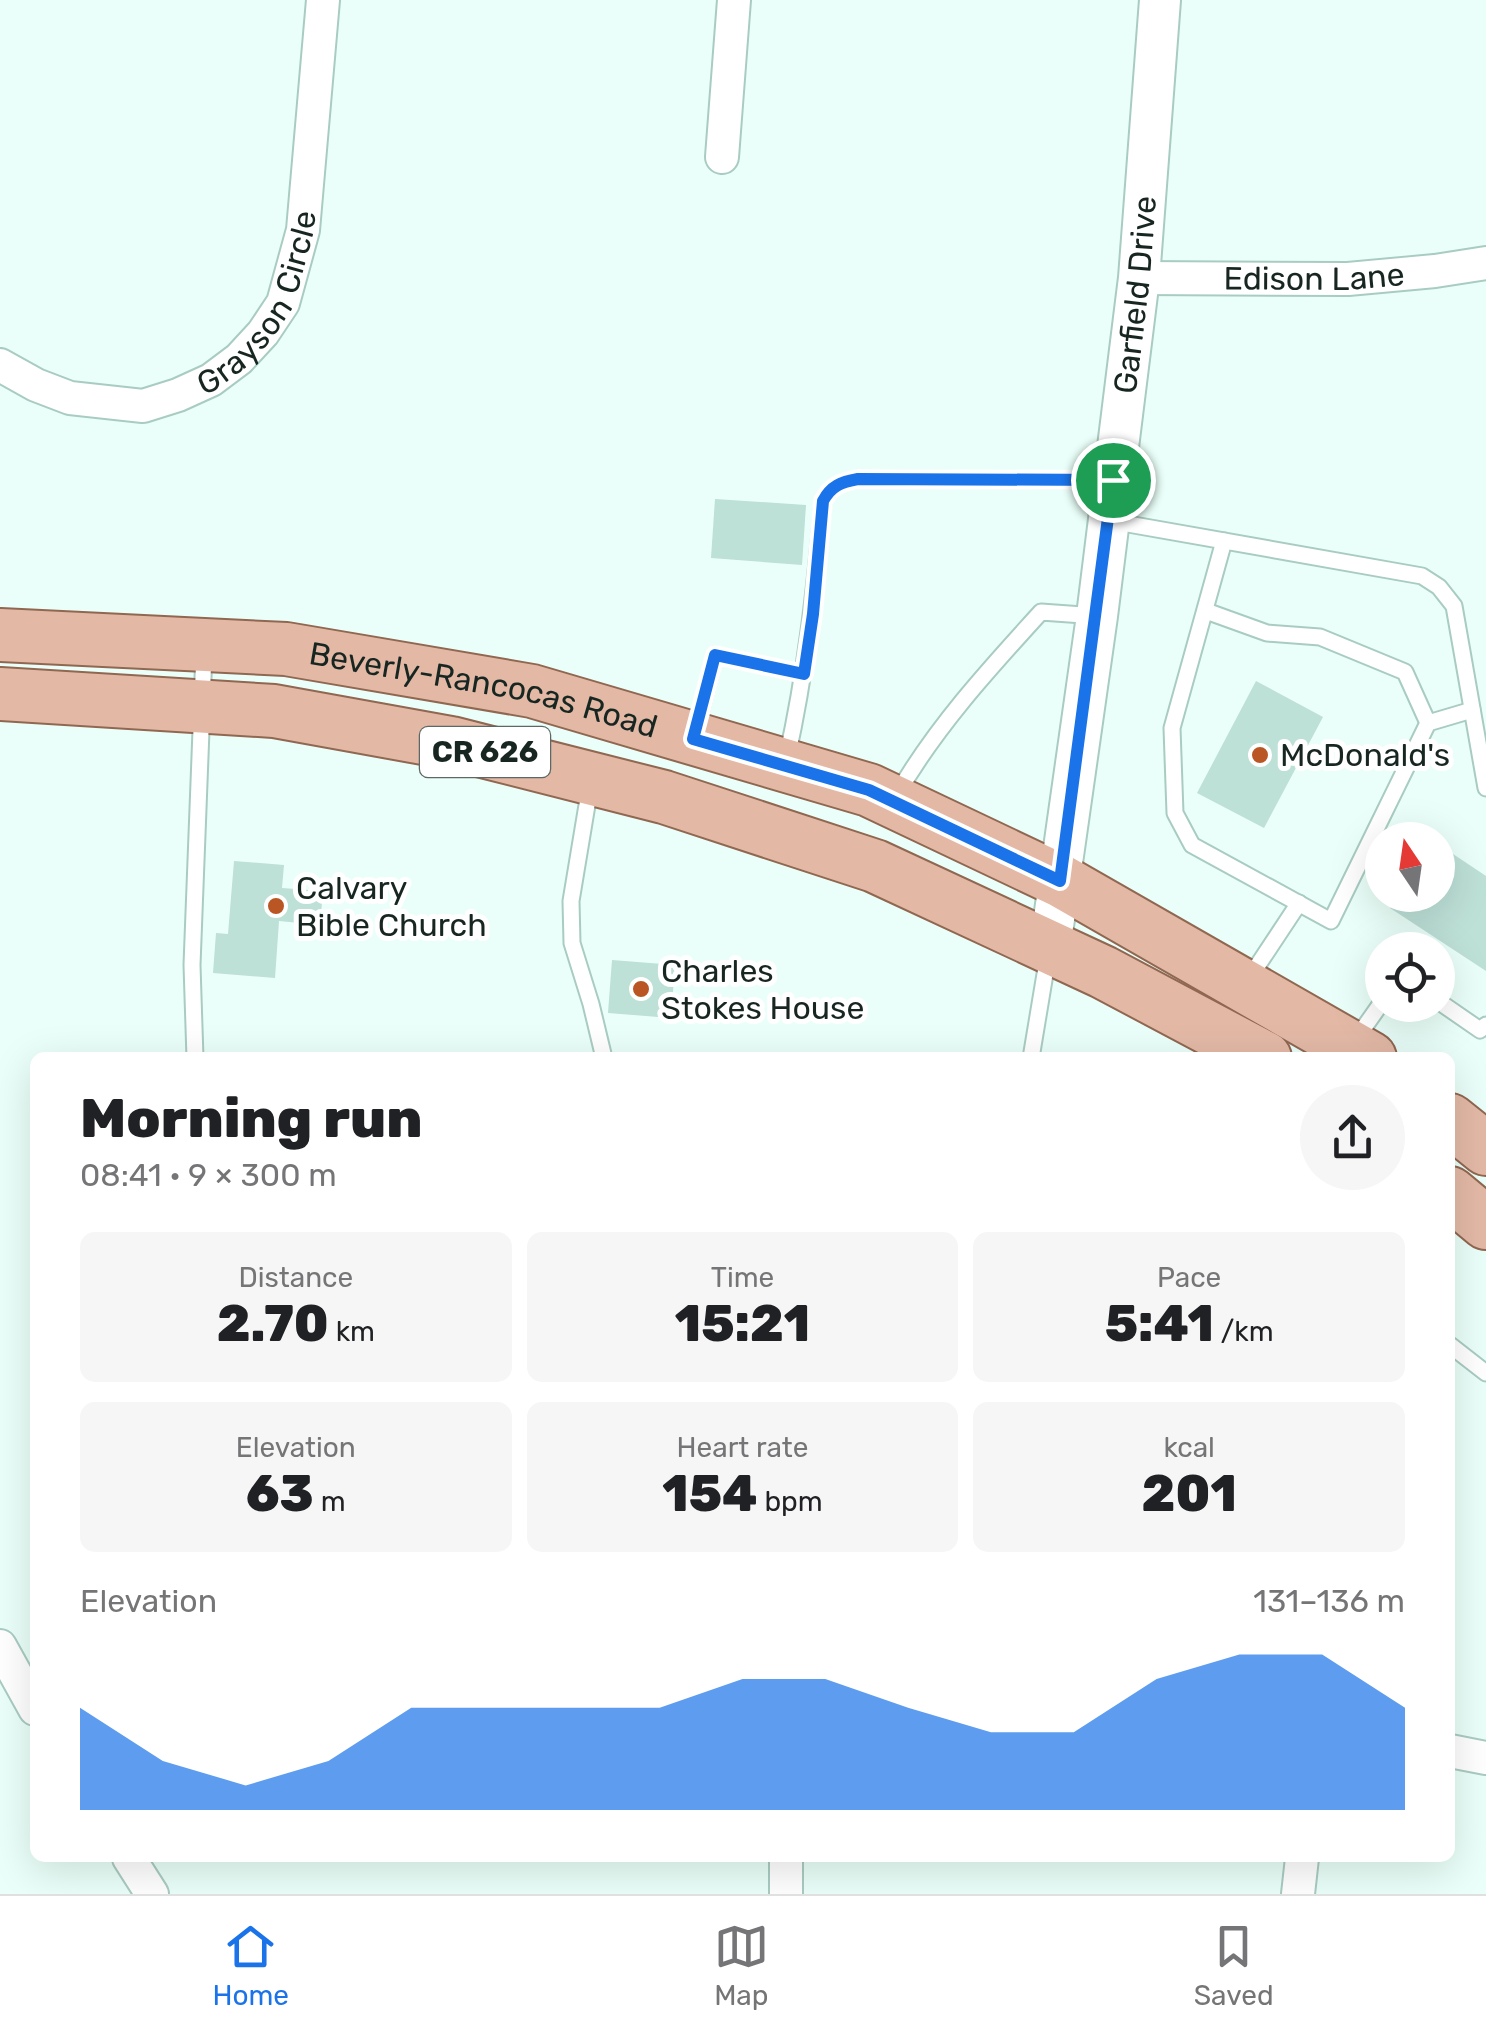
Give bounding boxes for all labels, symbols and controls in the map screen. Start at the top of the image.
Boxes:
street label: Garfield Drive [1106,194,1164,396]
street label: Grayson Circle [191,209,324,403]
street label: Edison Lane [1223,255,1406,298]
pin [1071,438,1156,523]
icon: arrive [1086,453,1141,508]
street label: Beverly-Rancocas Road [306,634,662,746]
road number: CR 626 [420,727,550,777]
place label: McDonald's [1280,736,1450,774]
marker: McDonald's [1249,744,1271,766]
north arrow [1365,822,1455,912]
map controls [1365,822,1455,1022]
place label: Calvary Bible Church [296,869,487,944]
marker: Calvary Bible Church [265,895,287,917]
button: locate [1365,932,1455,1022]
place label: Charles Stokes House [661,952,864,1027]
marker: Charles Stokes House [630,978,652,1000]
button: share [1300,1085,1405,1190]
text: Morning run [80,1086,422,1151]
text: 08:41 · 9 × 300 m [80,1156,337,1194]
text: Distance [238,1261,353,1294]
text: Time [711,1261,774,1294]
text: Pace [1157,1261,1221,1294]
text: 2.70 [217,1294,329,1354]
text: 15:21 [675,1294,810,1354]
text: 5:41 [1105,1294,1214,1354]
text: km [329,1315,375,1348]
text: /km [1214,1315,1274,1348]
text: Elevation [236,1431,356,1464]
text: Heart rate [677,1431,808,1464]
text: kcal [1163,1431,1215,1464]
text: 63 [246,1464,314,1524]
text: 154 [662,1464,758,1524]
text: 201 [1142,1464,1237,1524]
text: m [314,1485,346,1518]
text: bpm [758,1485,823,1518]
text: Elevation [80,1582,217,1620]
text: 131–136 m [1253,1582,1405,1620]
tab: Home [212,1919,289,2012]
tab: Map [714,1919,769,2012]
tab: Saved [1194,1919,1274,2012]

